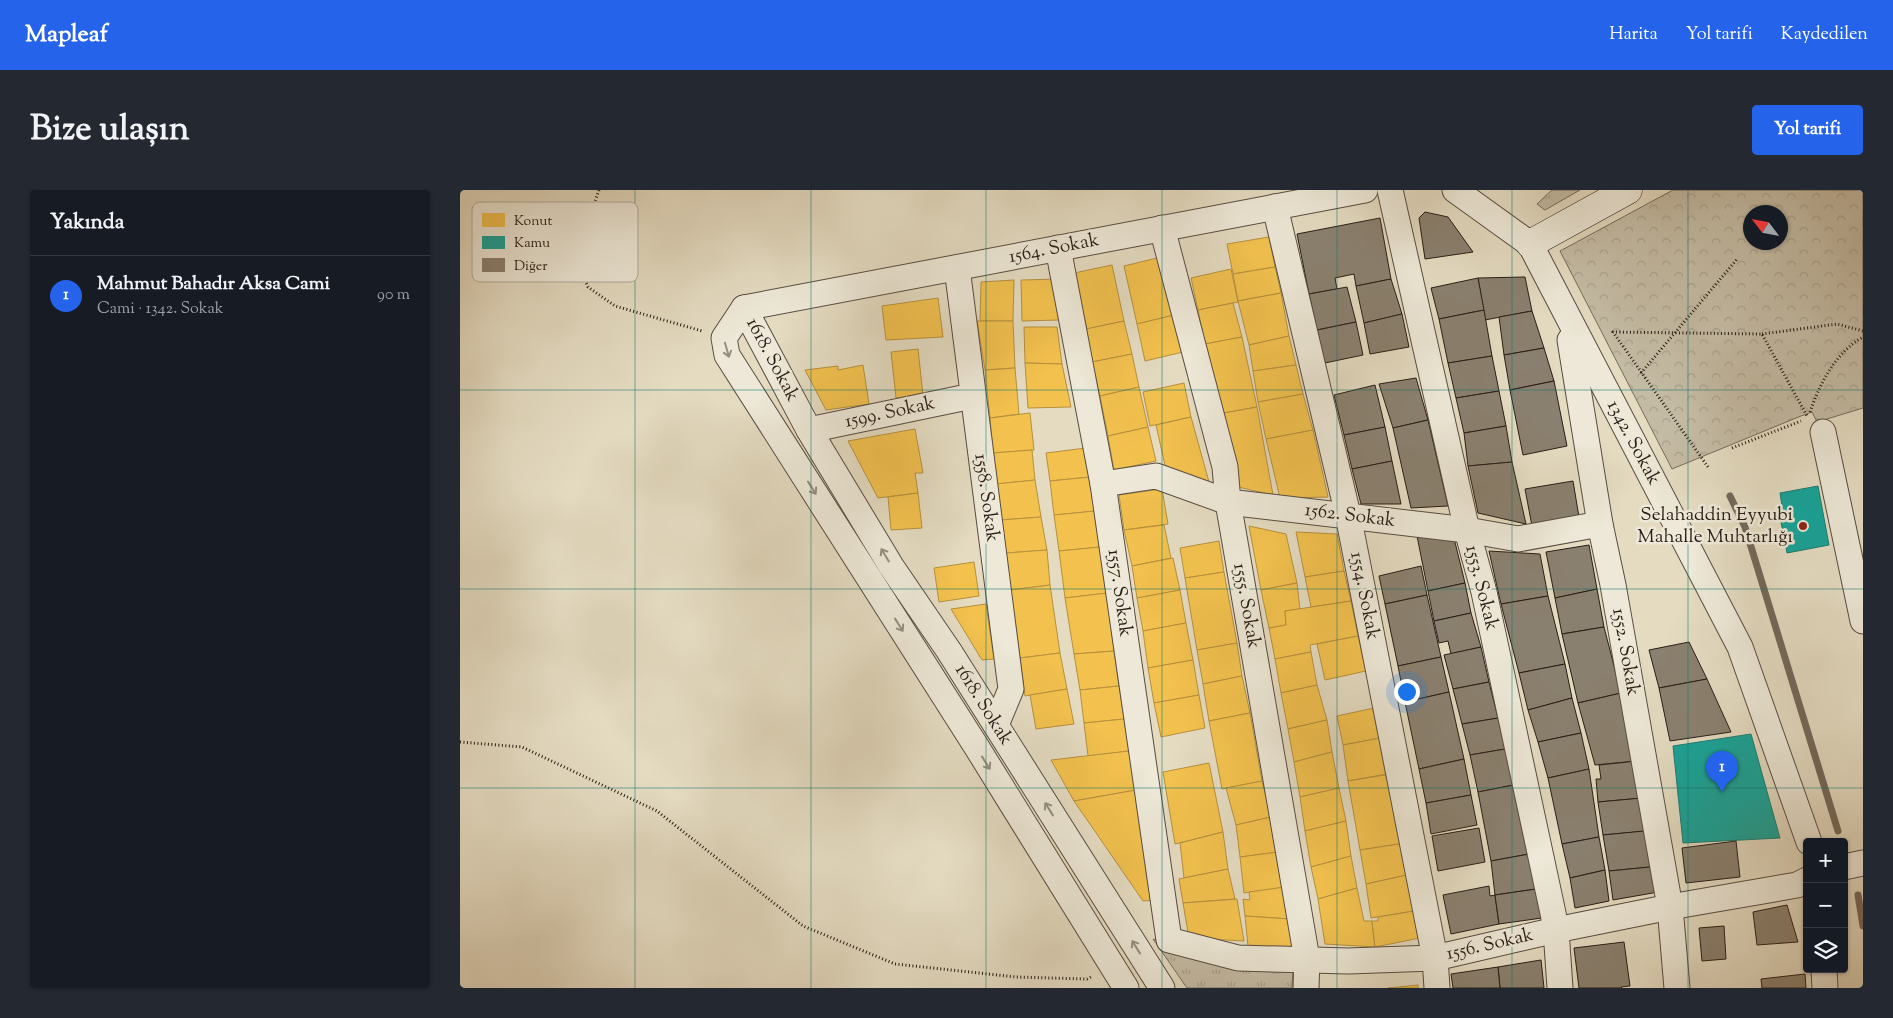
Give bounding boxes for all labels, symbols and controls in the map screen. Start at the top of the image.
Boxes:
text: Mapleaf [25,18,108,52]
text: Harita [1609,22,1658,48]
text: Yol tarifi [1686,22,1753,48]
text: Kaydedilen [1781,22,1868,48]
text: Bize ulaşın [30,105,189,156]
button: Yol tarifi [1752,105,1863,155]
legend [472,202,638,282]
north arrow [1743,205,1788,250]
text: Yakında [50,208,124,238]
text: Konut [514,212,552,232]
street label: 1564. Sokak [1006,227,1102,271]
text: Kamu [514,234,550,254]
text: Diğer [514,257,548,277]
text: Mahmut Bahadır Aksa Cami [97,271,330,298]
text: 1 [63,284,69,307]
text: 90 m [377,284,410,307]
text: Cami · 1342. Sokak [97,298,224,321]
street label: 1618. Sokak [739,313,806,407]
one-way arrow [723,342,733,358]
street label: 1599. Sokak [843,390,938,436]
street label: 1342. Sokak [1599,396,1667,491]
street label: 1558. Sokak [966,452,1006,545]
one-way arrow [807,481,817,495]
street label: 1562. Sokak [1303,497,1397,535]
place label: Selahaddin Eyyubi Mahalle Muhtarlığı [1637,502,1793,551]
marker: Selahaddin Eyyubi Mahalle Muhtarlığı [1797,520,1809,532]
street label: 1553. Sokak [1457,542,1505,634]
street label: 1557. Sokak [1099,547,1139,639]
one-way arrow [879,549,889,563]
street label: 1554. Sokak [1342,550,1386,643]
street label: 1555. Sokak [1225,561,1267,651]
street label: 1552. Sokak [1604,606,1646,699]
one-way arrow [894,618,904,632]
street label: 1618. Sokak [947,659,1019,751]
your location [1394,679,1420,705]
pin: 1 [1706,751,1738,792]
one-way arrow [981,755,991,769]
one-way arrow [1044,803,1054,817]
map controls [1803,838,1848,973]
button: + [1803,838,1848,883]
button: − [1803,883,1848,928]
street label: 1556. Sokak [1444,922,1537,968]
button: layers [1803,928,1848,973]
one-way arrow [1131,940,1141,954]

